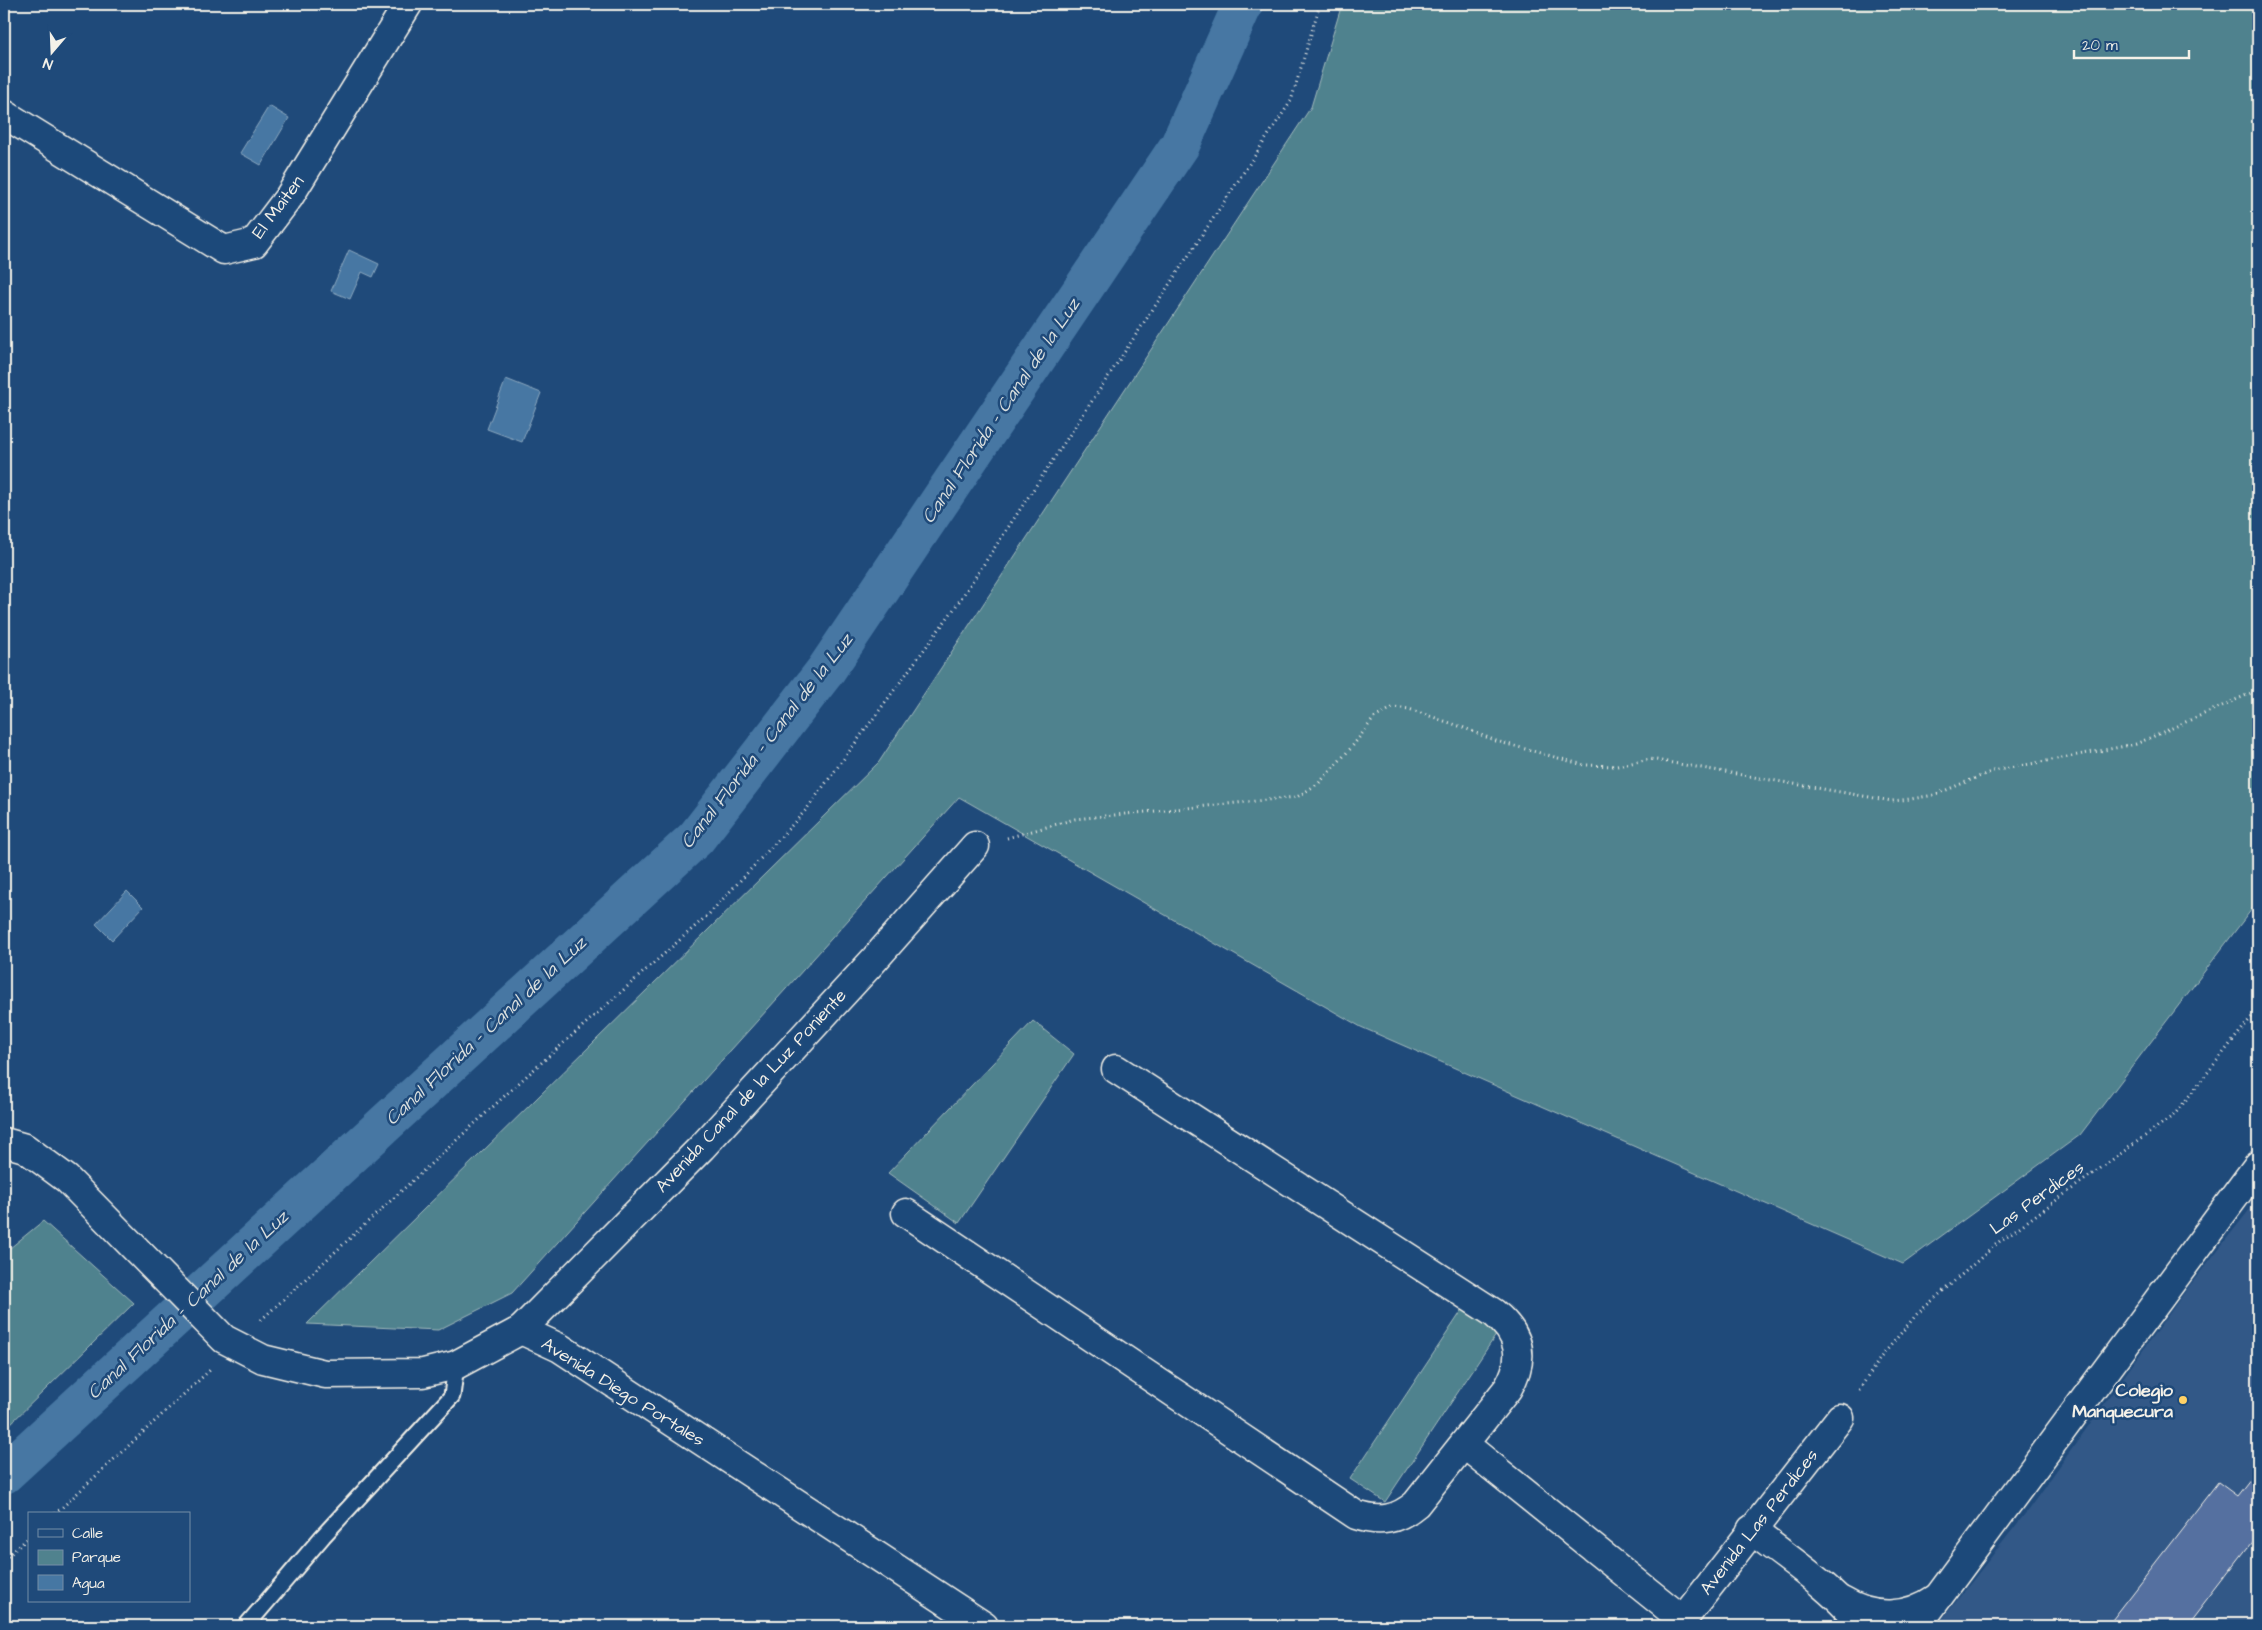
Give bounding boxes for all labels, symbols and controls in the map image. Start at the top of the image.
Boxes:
north arrow [28,28,78,78]
scale bar [2074,28,2190,60]
text: 20 m [2082,35,2118,56]
text: N [40,52,56,74]
street label: El Maiten [246,170,310,244]
water label: Canal Florida - Canal de la Luz [915,292,1088,529]
water label: Canal Florida - Canal de la Luz [674,626,861,854]
water label: Canal Florida - Canal de la Luz [379,929,594,1132]
street label: Avenida Canal de la Luz Poniente [650,983,852,1198]
street label: Las Perdices [1985,1155,2089,1241]
water label: Canal Florida - Canal de la Luz [81,1203,296,1406]
street label: Avenida Diego Portales [536,1332,709,1453]
place label: Colegio Manquecura [2072,1378,2174,1424]
marker: Colegio Manquecura [2177,1394,2189,1406]
street label: Avenida Las Perdices [1694,1444,1824,1600]
legend [28,1512,190,1602]
text: Calle [72,1523,103,1544]
text: Parque [72,1547,121,1568]
text: Agua [72,1573,105,1595]

